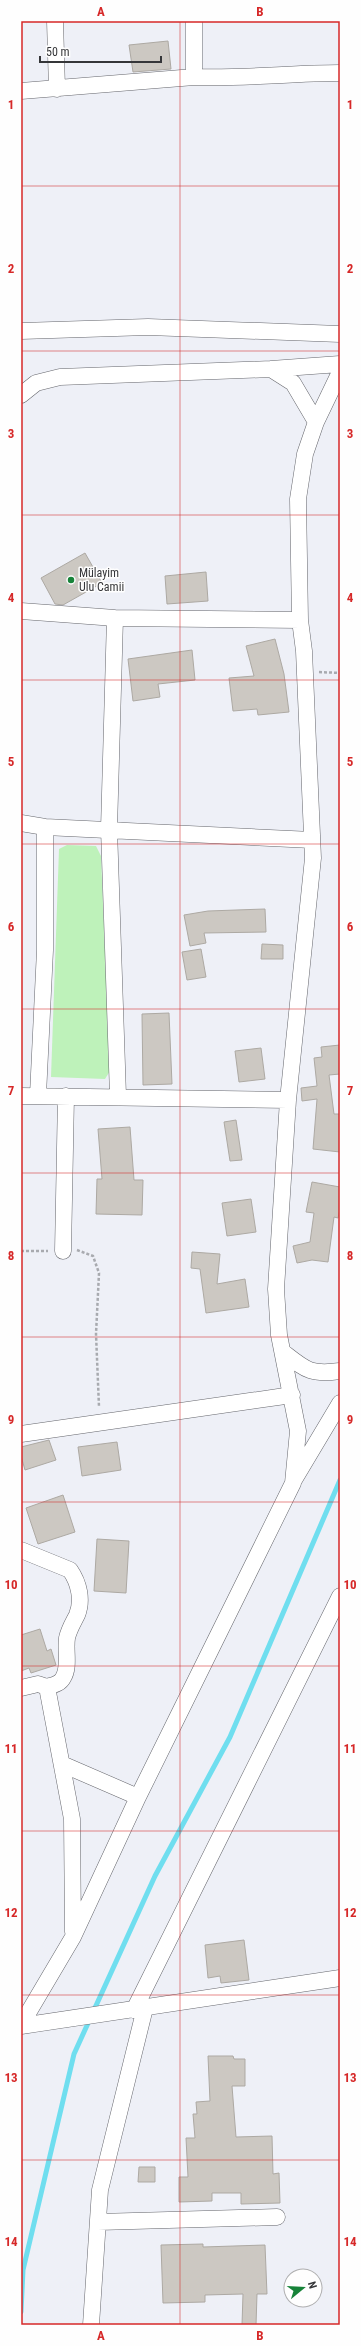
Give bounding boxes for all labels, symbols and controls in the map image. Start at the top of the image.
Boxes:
text: A [97,4,105,19]
text: B [256,4,264,19]
scale bar [40,38,161,64]
text: 50 m [46,45,70,59]
text: 1 [8,97,14,112]
text: 1 [347,97,353,112]
text: 2 [8,261,15,276]
text: 2 [347,261,354,276]
text: 3 [8,426,14,441]
text: 3 [347,426,353,441]
place label: Mülayim Ulu Camii [79,566,124,594]
marker: Mülayim Ulu Camii [66,575,76,585]
text: 4 [8,590,15,605]
text: 4 [347,590,354,605]
text: 5 [8,754,15,769]
text: 5 [347,754,354,769]
text: 6 [8,919,15,934]
text: 6 [347,919,354,934]
text: 7 [8,1083,15,1098]
text: 7 [347,1083,354,1098]
text: 8 [8,1248,14,1263]
text: 8 [347,1248,353,1263]
text: 9 [8,1412,14,1427]
text: 9 [347,1412,353,1427]
text: 10 [4,1577,18,1592]
text: 10 [343,1577,357,1592]
text: 11 [4,1741,18,1756]
text: 11 [343,1741,357,1756]
text: 12 [4,1905,18,1920]
text: 12 [343,1905,357,1920]
text: 13 [4,2070,18,2085]
text: 13 [343,2070,357,2085]
text: 14 [4,2234,18,2249]
text: 14 [343,2234,357,2249]
north arrow [283,2268,323,2308]
text: N [305,2280,319,2291]
text: A [97,2328,105,2343]
text: B [256,2328,264,2343]

